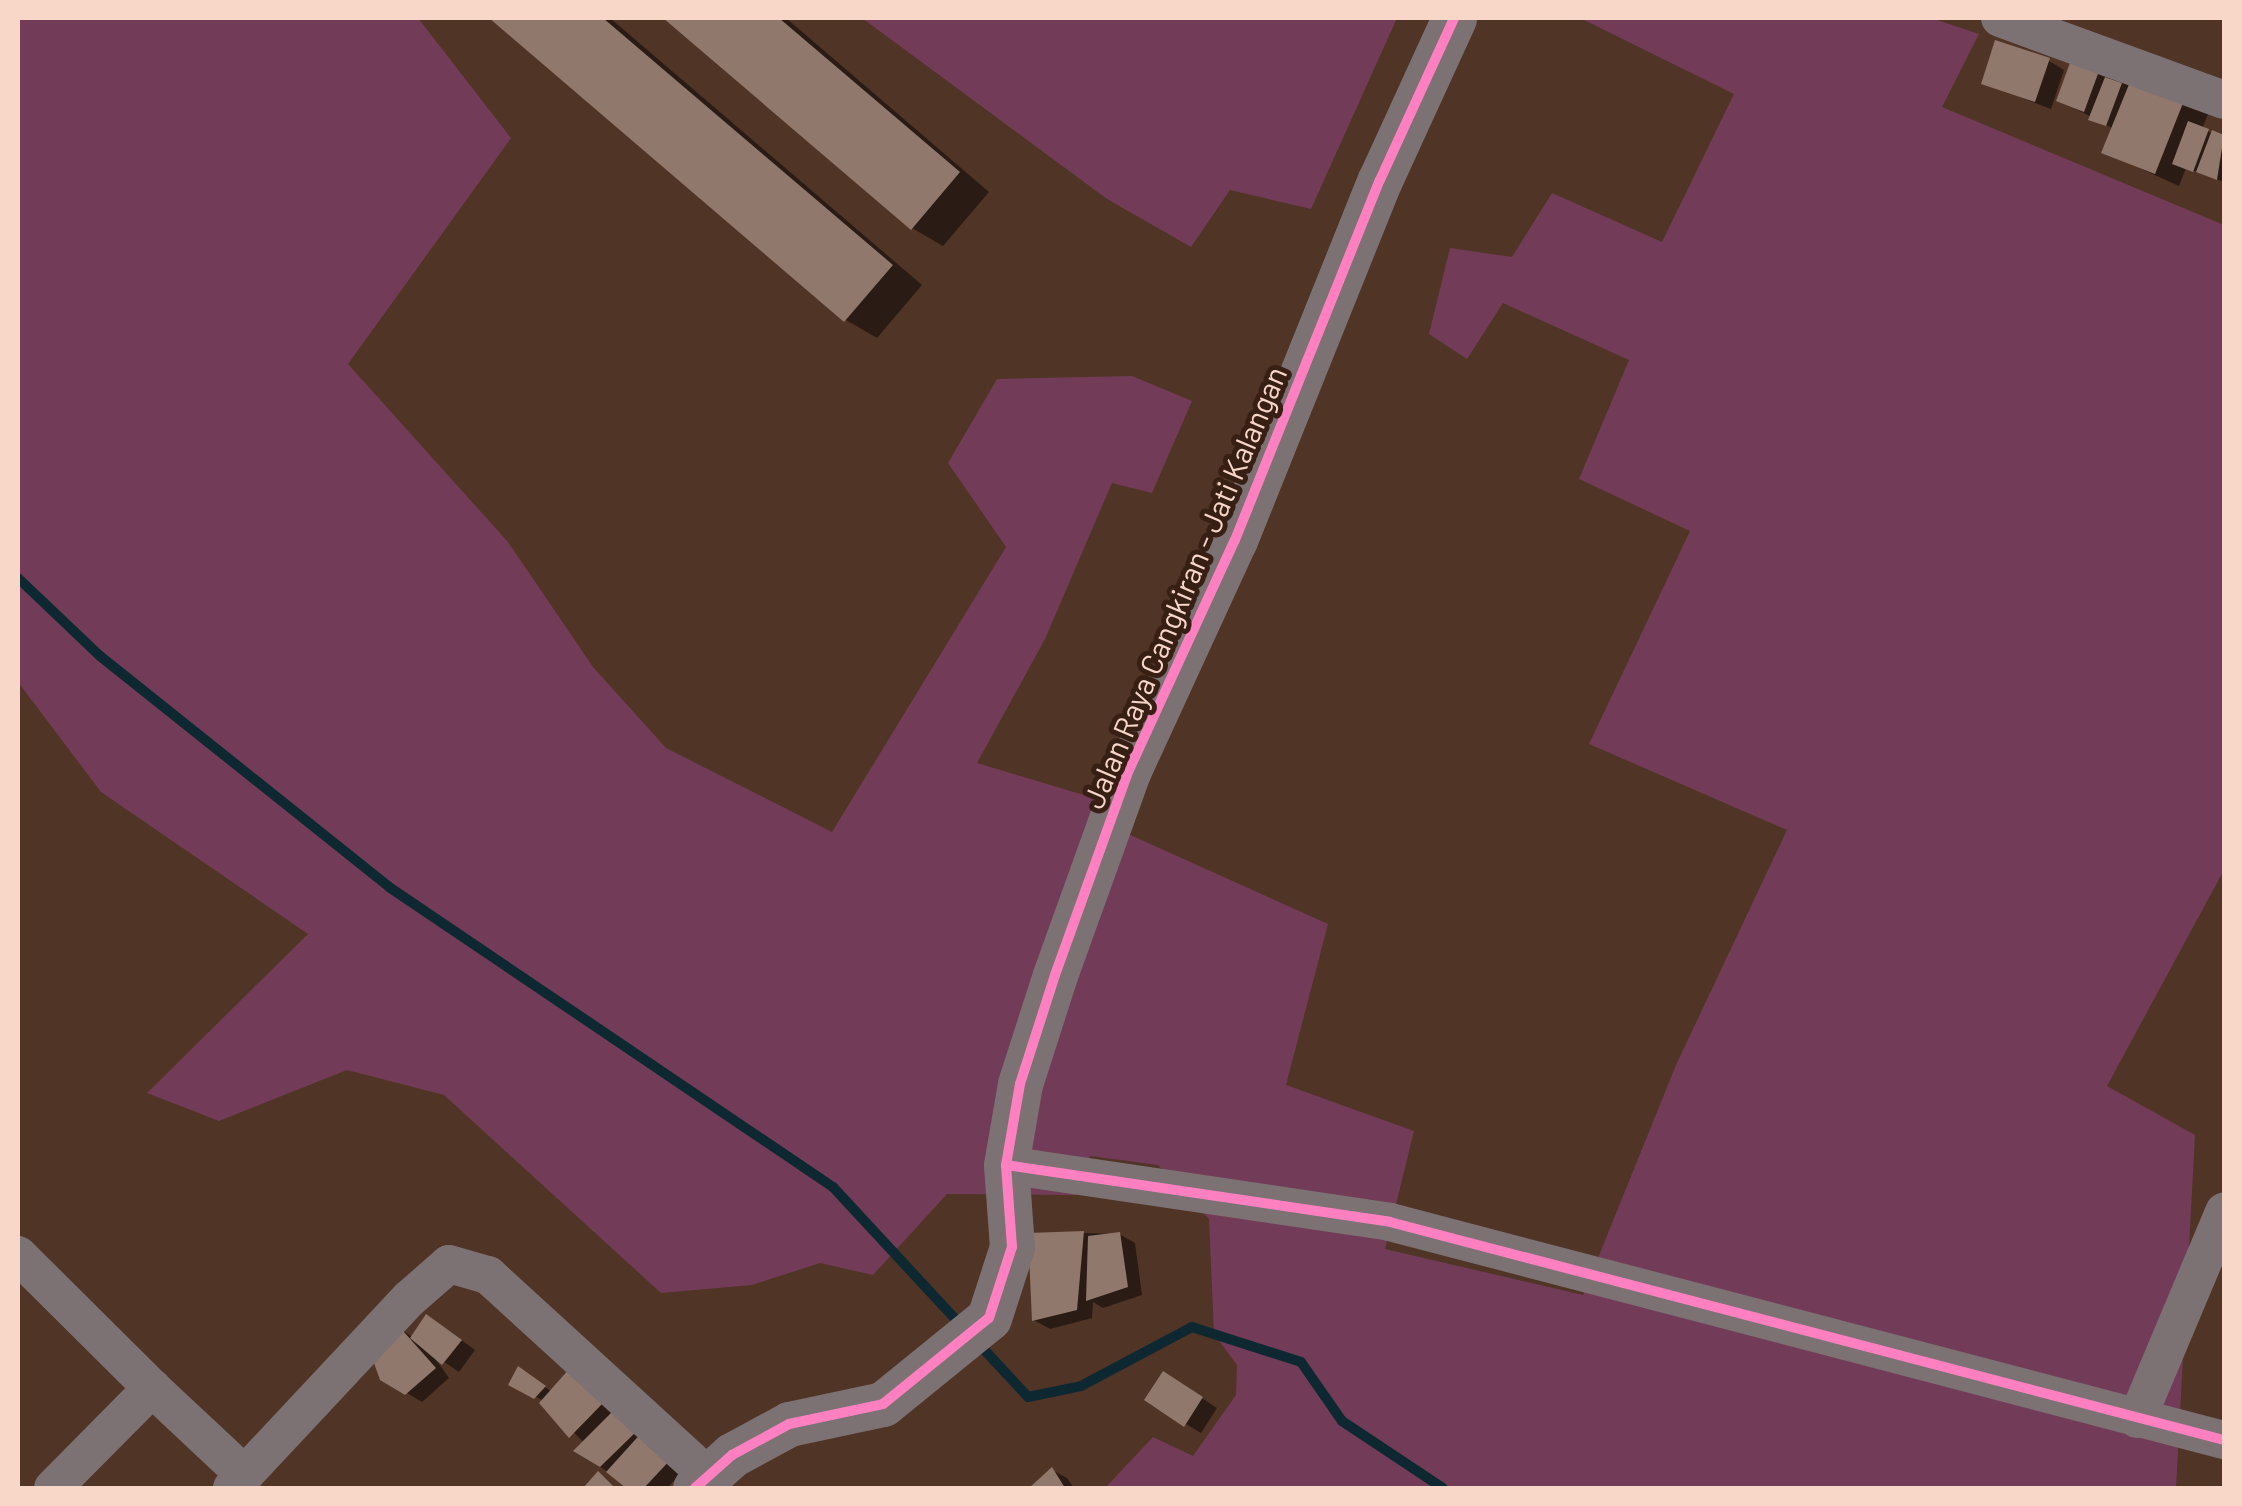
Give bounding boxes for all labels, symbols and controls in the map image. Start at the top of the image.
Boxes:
street label: Jalan Raya Cangkiran - Jati Kalangan [1074,361,1294,813]

